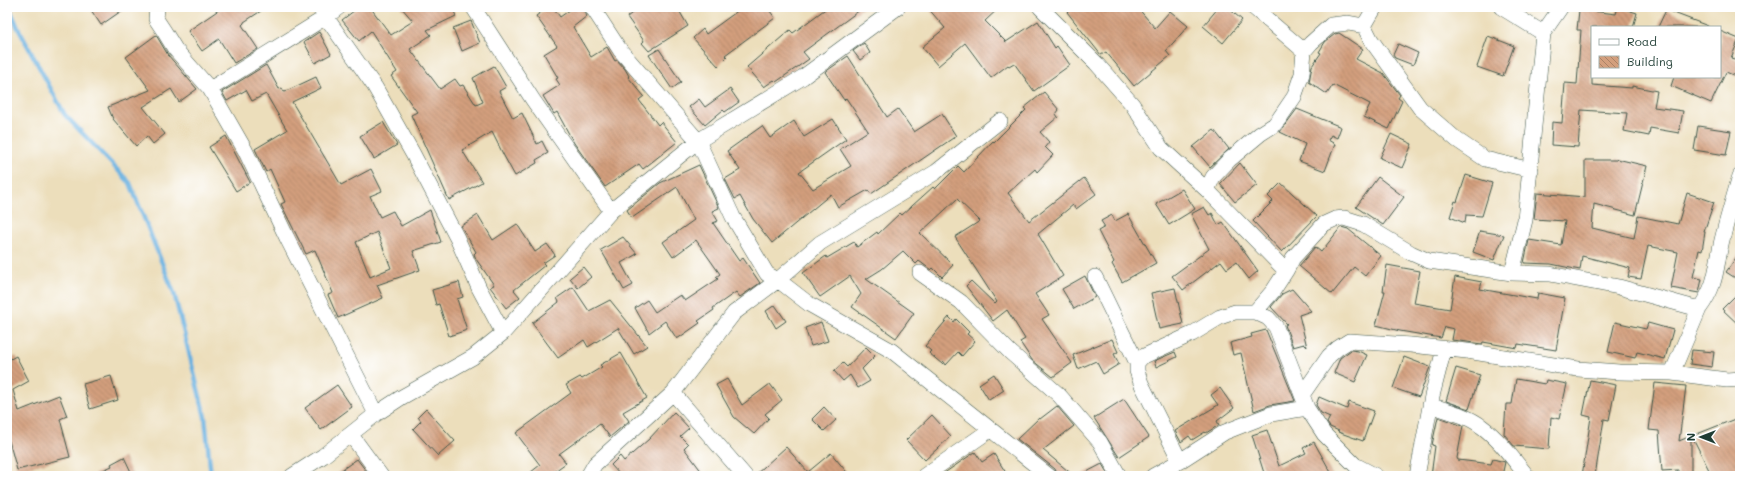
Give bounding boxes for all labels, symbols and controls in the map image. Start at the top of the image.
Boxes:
legend [1591,26,1721,78]
text: Road [1627,33,1657,49]
text: Building [1627,53,1673,69]
north arrow [1681,417,1721,457]
text: N [1683,433,1698,441]

